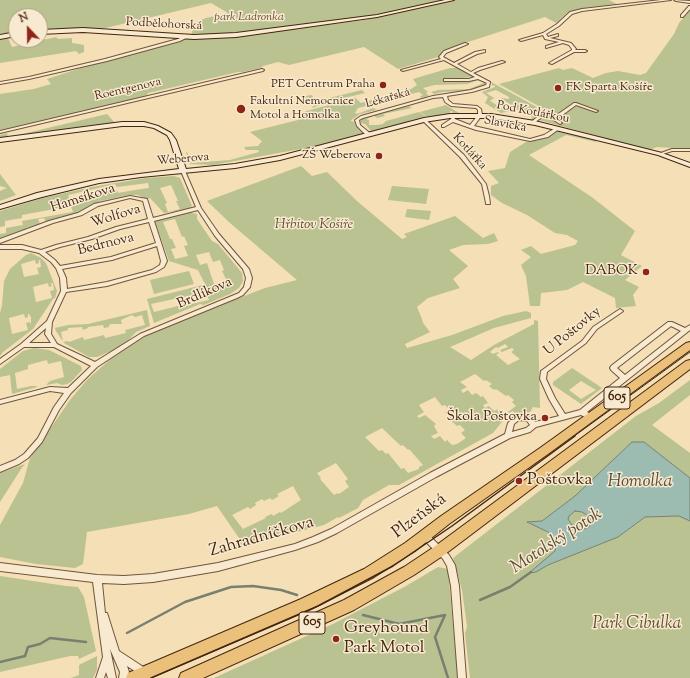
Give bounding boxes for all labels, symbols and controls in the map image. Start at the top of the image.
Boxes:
north arrow [8,8,48,48]
text: N [17,9,31,27]
park label: park Ladronka [214,11,284,25]
street label: Podbělohorská [126,16,202,34]
street label: Roentgenova [93,75,163,105]
place label: PET Centrum Praha [271,78,375,92]
marker: PET Centrum Praha [378,80,388,90]
place label: FK Sparta Košíře [566,81,653,95]
marker: FK Sparta Košíře [553,83,563,93]
street label: Lékařská [364,86,412,112]
place label: Fakultní Nemocnice Motol a Homolka [250,95,354,123]
street label: Pod Kotlářkou [495,99,571,127]
marker: Fakultní Nemocnice Motol a Homolka [235,103,247,115]
street label: Slavická [483,114,527,136]
street label: Kotlářka [449,131,489,173]
place label: ZŠ Weberova [302,149,371,163]
street label: Weberova [156,151,210,169]
marker: ZŠ Weberova [374,151,384,161]
street label: Hamsíkova [49,181,117,217]
street label: Wolfova [89,201,143,233]
park label: Hřbitov Košíře [275,218,353,234]
street label: Bedrnova [76,230,136,260]
place label: DABOK [585,264,638,280]
marker: DABOK [641,267,651,277]
street label: Brdlíkova [175,274,235,314]
street label: U Poštovky [541,304,605,360]
road number: 605 [604,387,630,409]
place label: Škola Poštovka [446,410,537,426]
marker: Škola Poštovka [540,413,550,423]
place label: Poštovka [527,471,592,491]
water label: Homolka [607,472,673,494]
marker: Poštovka [514,476,524,486]
street label: Plzeňská [389,490,451,544]
water label: Motolský potok [507,504,607,580]
street label: Zahradníčkova [207,513,317,563]
road number: 605 [299,612,325,634]
park label: Park Cibulka [593,615,681,635]
place label: Greyhound Park Motol [344,619,429,659]
marker: Greyhound Park Motol [331,634,341,644]

